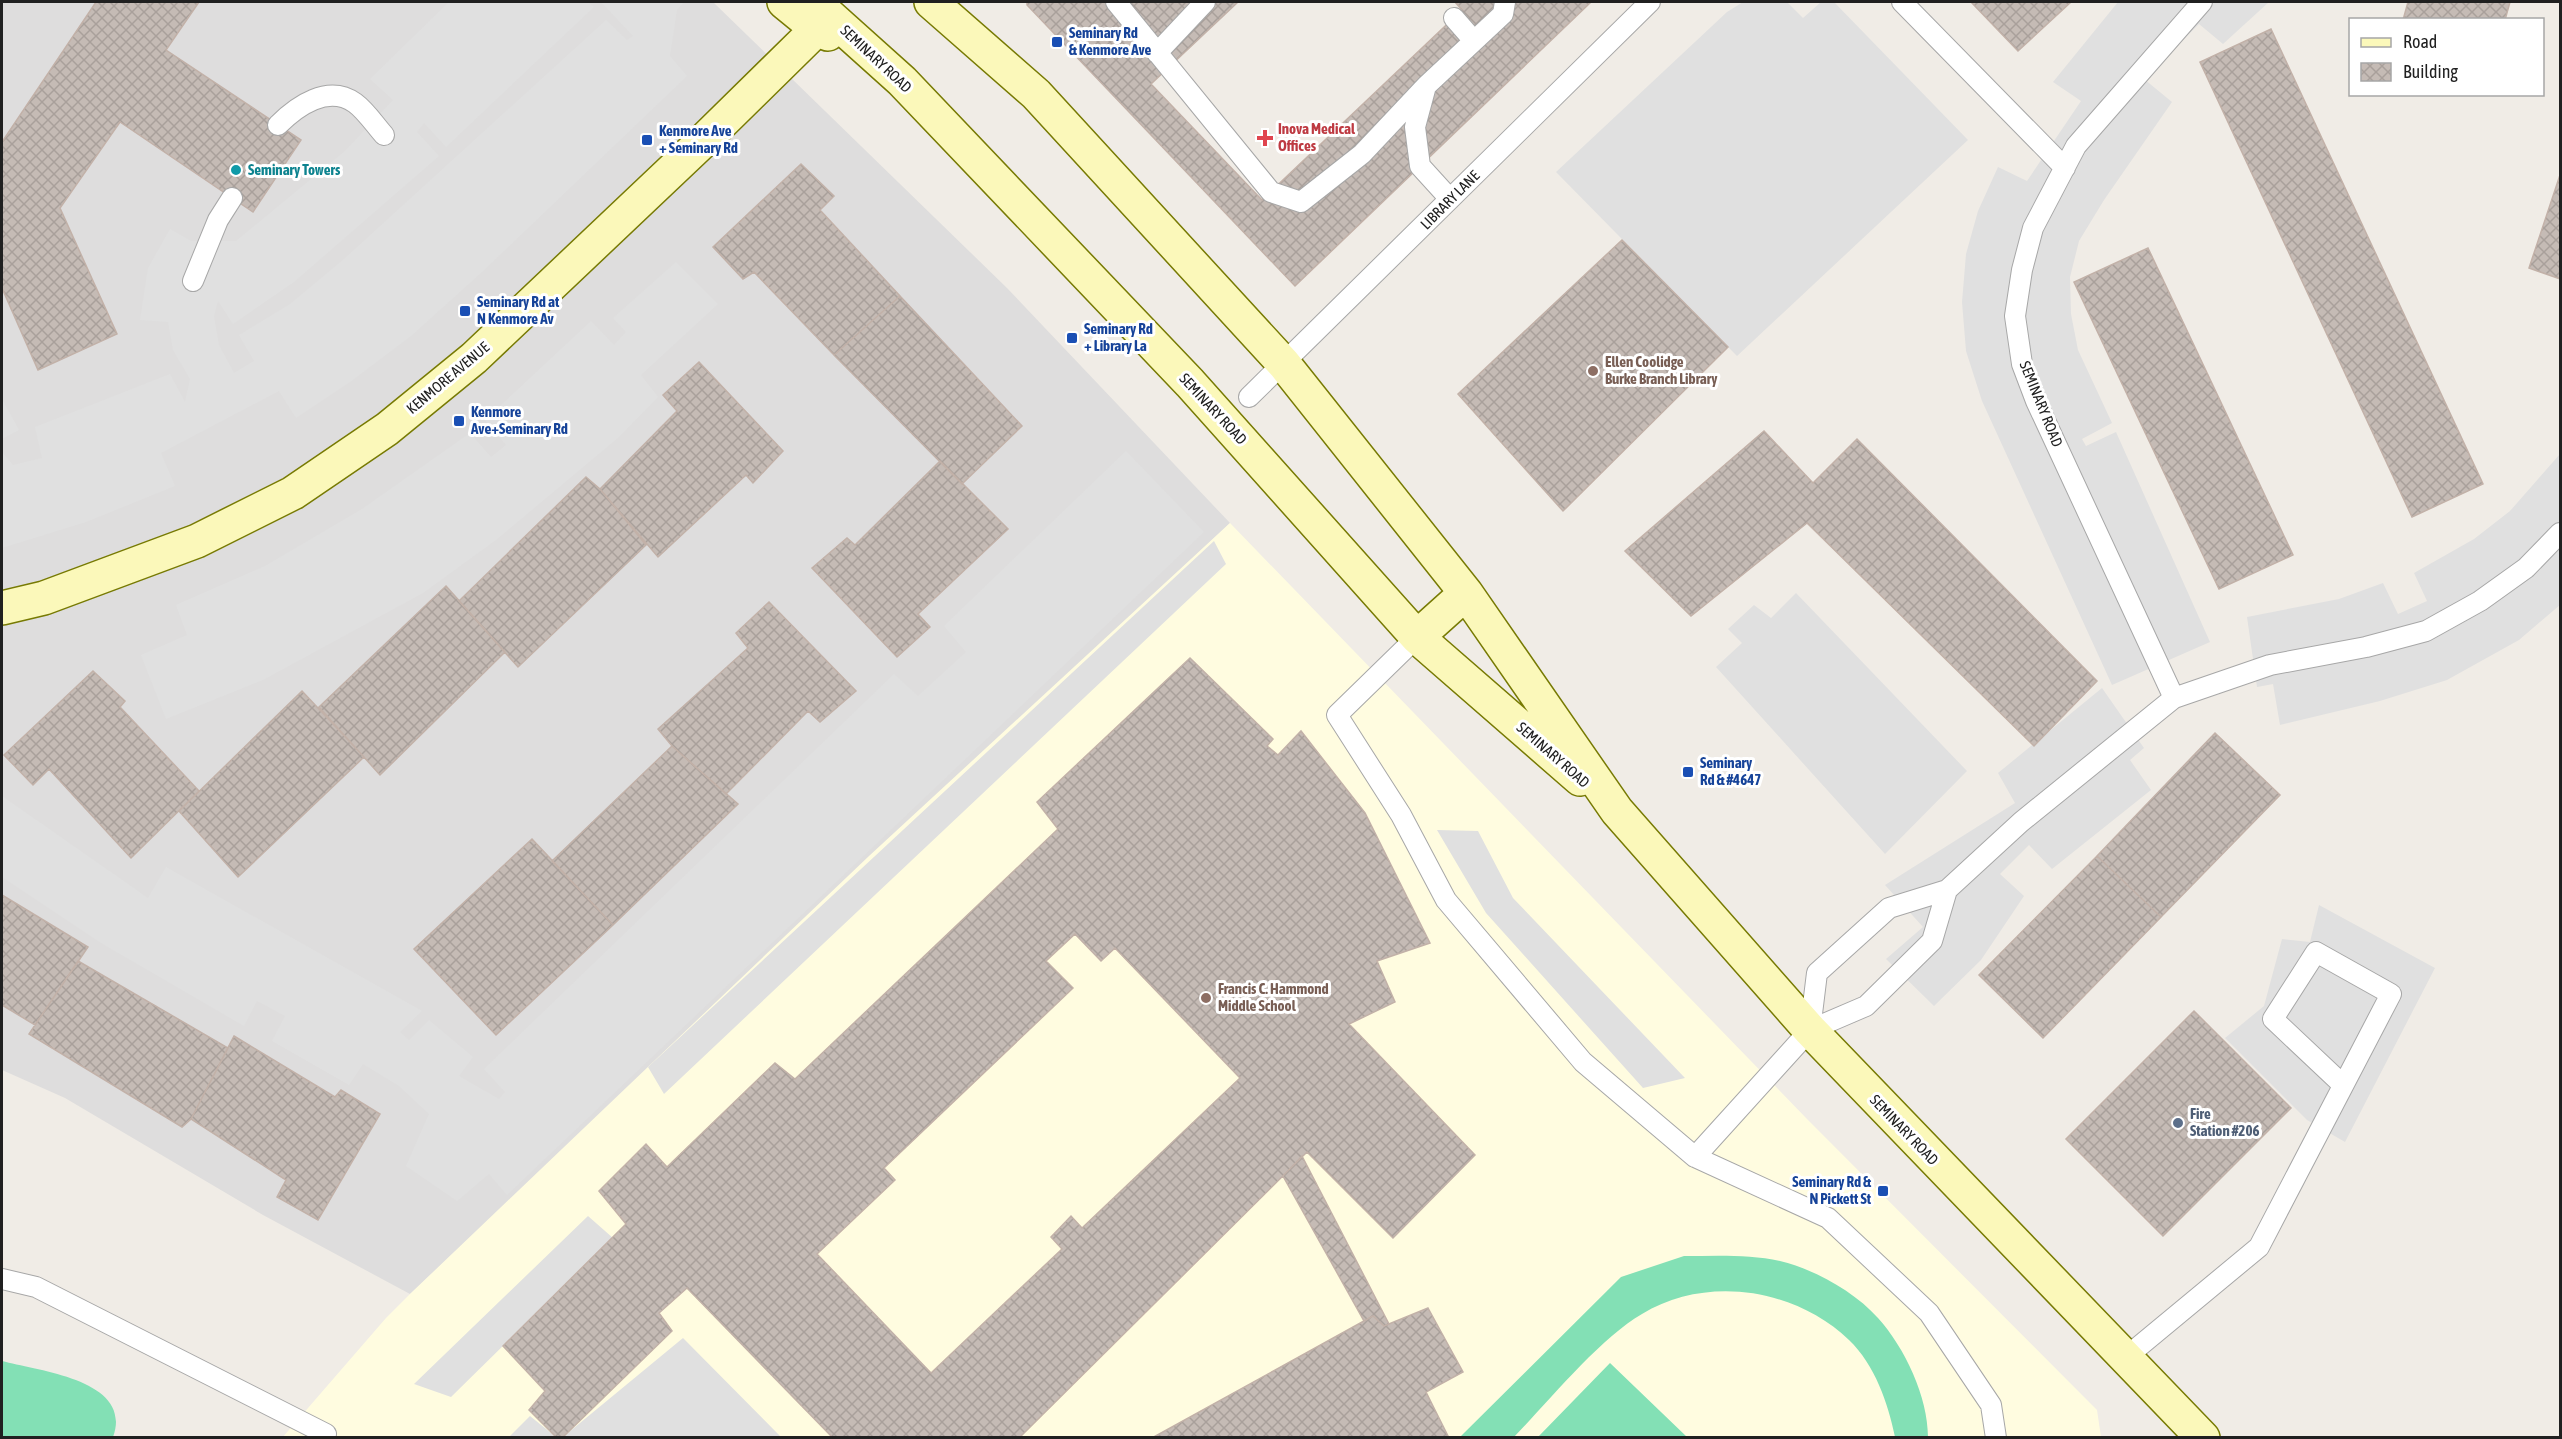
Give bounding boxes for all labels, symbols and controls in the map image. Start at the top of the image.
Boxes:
legend [2349,18,2544,96]
street label: SEMINARY ROAD [837,21,915,96]
place label: Seminary Rd & Kenmore Ave [1069,24,1152,58]
text: Road [2403,31,2437,52]
marker: Seminary Rd & Kenmore Ave [1050,35,1064,49]
text: Building [2403,61,2458,82]
place label: Inova Medical Offices [1278,120,1356,154]
place label: Kenmore Ave + Seminary Rd [659,122,738,156]
marker: Inova Medical Offices [1256,129,1274,147]
marker: Kenmore Ave + Seminary Rd [640,133,654,147]
place label: Seminary Towers [248,161,341,178]
marker: Seminary Towers [229,163,243,177]
street label: LIBRARY LANE [1417,166,1483,233]
place label: Seminary Rd at N Kenmore Av [477,293,560,327]
marker: Seminary Rd at N Kenmore Av [458,304,472,318]
place label: Seminary Rd + Library La [1084,320,1153,354]
marker: Seminary Rd + Library La [1065,331,1079,345]
street label: KENMORE AVENUE [403,338,493,417]
place label: Ellen Coolidge Burke Branch Library [1605,353,1718,387]
street label: SEMINARY ROAD [2017,359,2066,449]
marker: Ellen Coolidge Burke Branch Library [1586,364,1600,378]
street label: SEMINARY ROAD [1176,370,1251,448]
place label: Kenmore Ave+Seminary Rd [470,403,568,437]
marker: Kenmore Ave+Seminary Rd [452,414,466,428]
street label: SEMINARY ROAD [1514,718,1593,791]
place label: Seminary Rd & #4647 [1700,754,1761,788]
marker: Seminary Rd & #4647 [1681,765,1695,779]
place label: Francis C. Hammond Middle School [1218,980,1329,1014]
marker: Francis C. Hammond Middle School [1199,991,1213,1005]
street label: SEMINARY ROAD [1867,1091,1942,1168]
place label: Fire Station #206 [2190,1105,2260,1139]
marker: Fire Station #206 [2171,1116,2185,1130]
place label: Seminary Rd & N Pickett St [1792,1173,1872,1207]
marker: Seminary Rd & N Pickett St [1876,1184,1890,1198]

